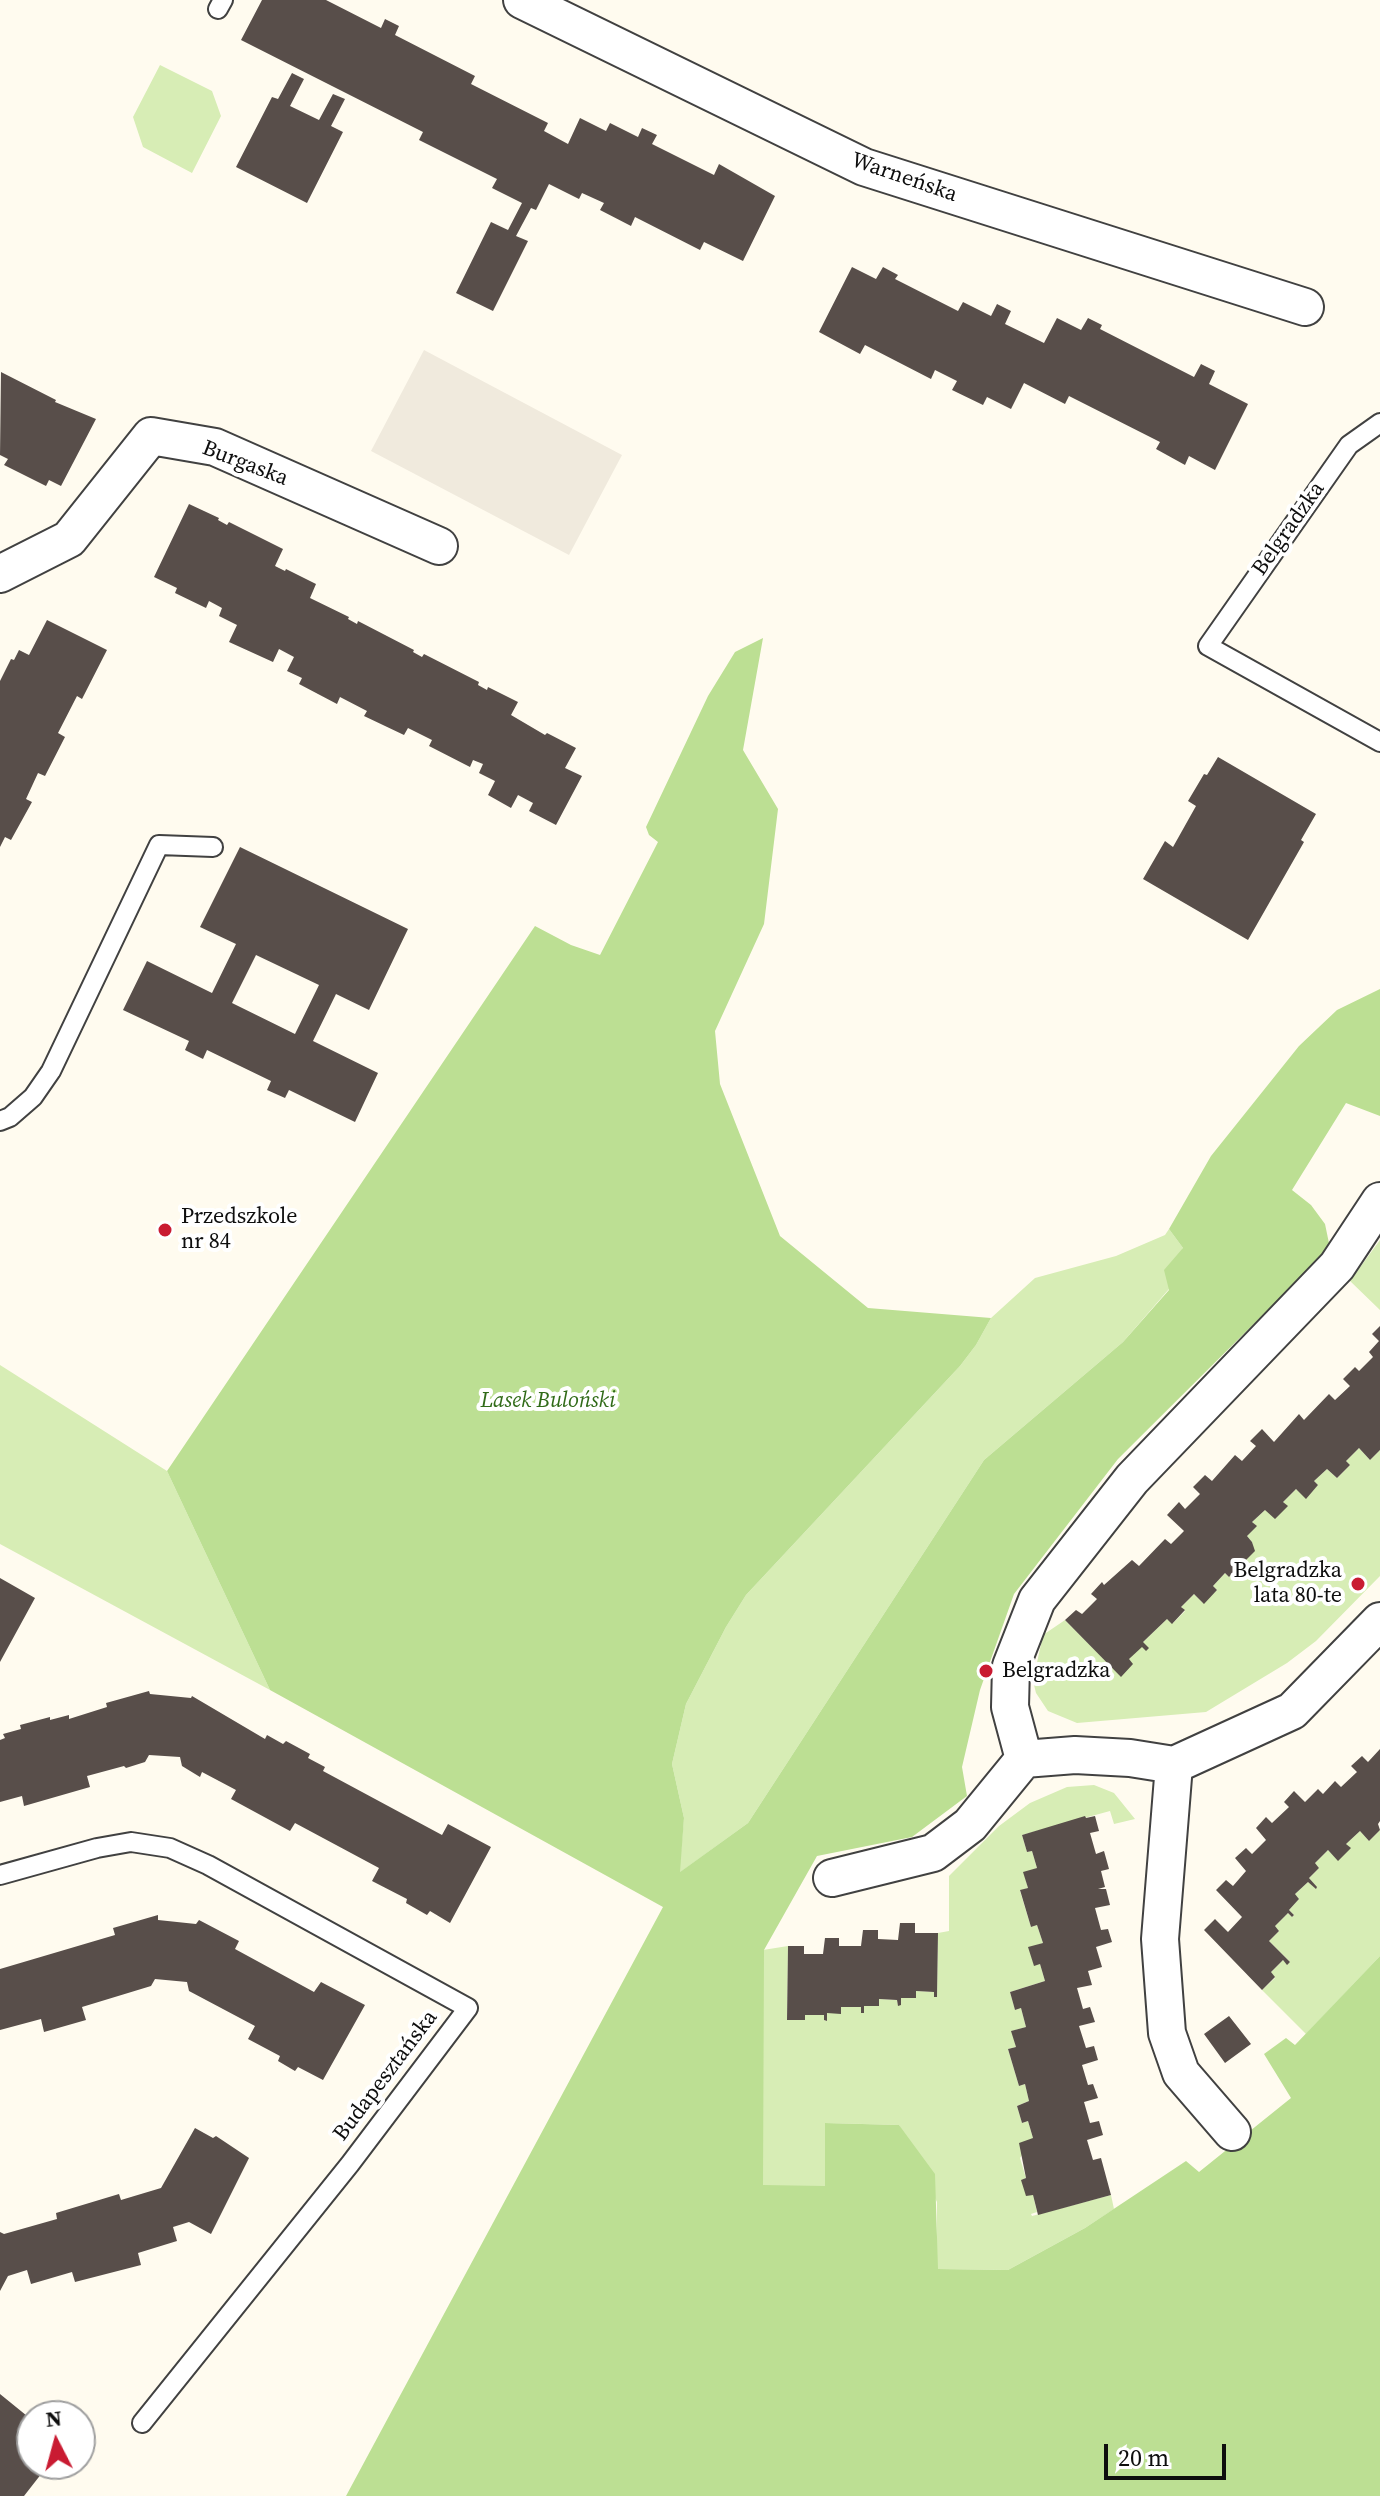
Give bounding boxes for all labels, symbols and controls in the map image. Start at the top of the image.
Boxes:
street label: Warneńska [847,148,961,208]
street label: Burgaska [198,436,292,492]
street label: Belgradzka [1247,477,1331,581]
place label: Przedszkole nr 84 [181,1204,298,1256]
marker: Przedszkole nr 84 [156,1221,174,1239]
park label: Lasek Buloński [480,1388,616,1414]
place label: Belgradzka lata 80-te [1233,1558,1342,1610]
marker: Belgradzka lata 80-te [1349,1575,1367,1593]
place label: Belgradzka [1002,1658,1111,1684]
marker: Belgradzka [977,1662,995,1680]
street label: Budapesztańska [328,2005,444,2147]
north arrow [16,2400,96,2480]
text: N [44,2402,63,2434]
scale bar [1108,2428,1230,2478]
text: 20 m [1118,2441,1169,2474]

